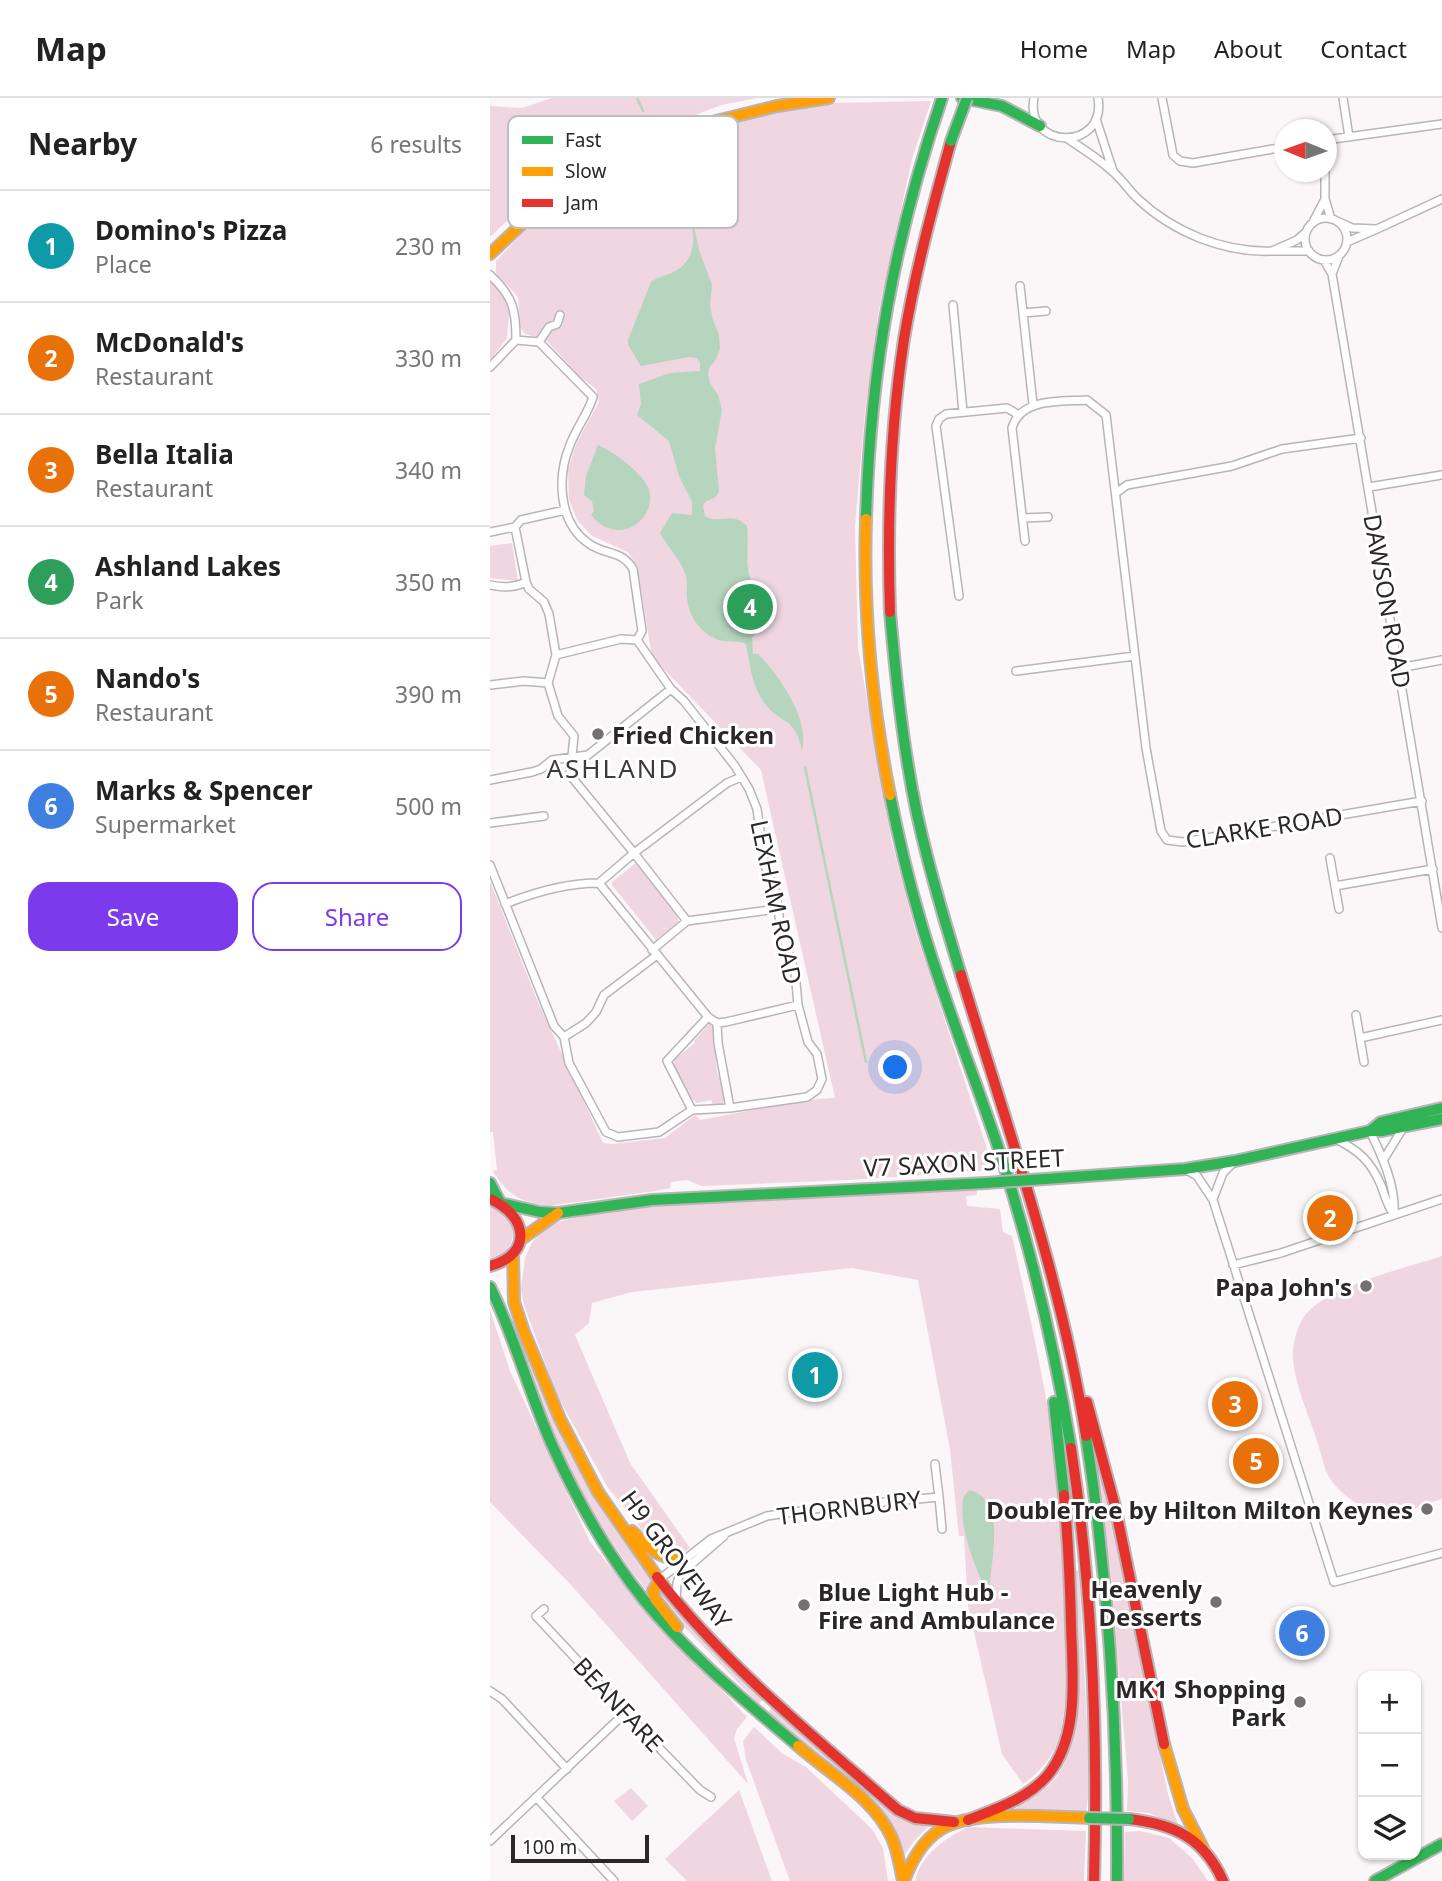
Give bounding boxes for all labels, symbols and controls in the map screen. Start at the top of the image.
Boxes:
text: Map [35,26,107,71]
text: Home [1020,32,1088,65]
text: Map [1126,32,1176,65]
text: About [1214,32,1282,65]
text: Contact [1320,32,1407,65]
legend [508,116,738,228]
north arrow [1274,119,1337,182]
text: Nearby [28,123,137,164]
text: Fast [565,127,602,153]
text: 6 results [370,128,462,160]
text: Slow [565,158,606,184]
text: Jam [563,190,599,216]
text: Domino's Pizza [95,212,287,248]
text: 1 [44,230,58,262]
text: 230 m [395,230,462,262]
text: Place [95,248,152,280]
text: McDonald's [95,324,244,360]
text: 2 [44,342,58,374]
text: 330 m [395,342,462,374]
text: Restaurant [95,360,213,392]
text: Bella Italia [95,436,234,472]
text: 3 [44,454,58,486]
text: 340 m [395,454,462,486]
text: Restaurant [95,472,213,504]
street label: DAWSON ROAD [1356,511,1420,691]
text: Ashland Lakes [95,548,281,584]
text: 4 [44,566,58,598]
text: 350 m [395,566,462,598]
pin: 4 [727,581,773,633]
text: Park [95,584,144,616]
text: Nando's [95,660,200,696]
text: 5 [44,678,58,710]
text: 390 m [395,678,462,710]
text: Restaurant [95,696,213,728]
place label: Fried Chicken [612,718,774,751]
marker: Fried Chicken [590,726,606,742]
district label: ASHLAND [546,750,680,786]
text: Marks & Spencer [95,772,313,808]
text: 6 [44,790,58,822]
text: 500 m [395,790,462,822]
street label: CLARKE ROAD [1183,798,1345,856]
text: Supermarket [95,808,236,840]
street label: LEXHAM ROAD [743,817,811,987]
button: Save [28,882,238,951]
button: Share [252,882,462,951]
your location [878,1050,912,1084]
street label: V7 SAXON STREET [863,1140,1066,1184]
pin: 2 [1307,1192,1353,1244]
place label: Papa John's [1215,1270,1352,1303]
marker: Papa John's [1358,1278,1374,1294]
pin: 1 [792,1349,838,1401]
pin: 3 [1212,1378,1258,1430]
pin: 5 [1233,1435,1279,1487]
street label: THORNBURY [775,1482,923,1532]
street label: H9 GROVEWAY [614,1483,740,1635]
place label: DoubleTree by Hilton Milton Keynes [986,1493,1413,1526]
marker: DoubleTree by Hilton Milton Keynes [1419,1501,1435,1517]
place label: Heavenly Desserts [1090,1572,1202,1633]
place label: Blue Light Hub - Fire and Ambulance [818,1575,1055,1636]
marker: Heavenly Desserts [1208,1594,1224,1610]
marker: Blue Light Hub - Fire and Ambulance [796,1597,812,1613]
pin: 6 [1279,1607,1325,1659]
street label: BEANFARE [567,1650,671,1758]
map controls [1358,1671,1421,1860]
button: + [1358,1671,1421,1734]
place label: MK1 Shopping Park [1115,1672,1286,1733]
marker: MK1 Shopping Park [1292,1694,1308,1710]
button: − [1358,1734,1421,1797]
button: layers [1358,1797,1421,1860]
scale bar [511,1832,649,1864]
text: 100 m [522,1834,577,1860]

